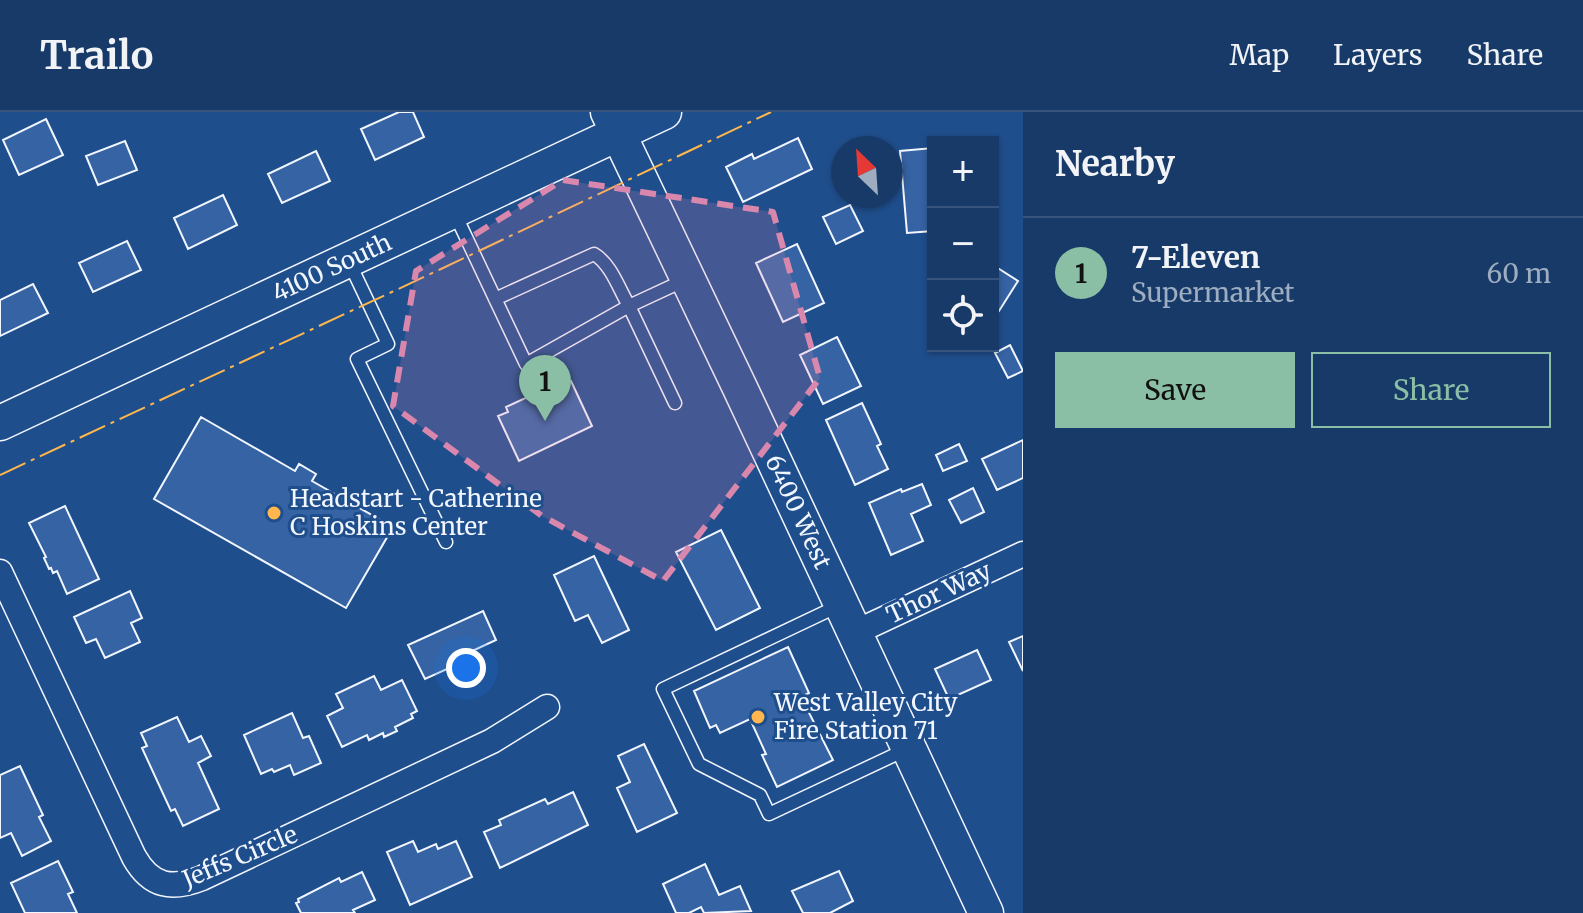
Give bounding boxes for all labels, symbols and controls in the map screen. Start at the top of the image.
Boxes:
text: Trailo [40,32,153,79]
text: Map [1229,37,1289,73]
text: Layers [1333,37,1422,73]
text: Share [1466,37,1543,73]
north arrow [831,136,903,208]
map controls [927,136,999,352]
button: + [927,136,999,208]
text: Nearby [1055,143,1175,185]
button: − [927,208,999,280]
street label: 4100 South [267,226,396,309]
text: 7-Eleven [1131,238,1260,276]
text: 1 [1075,257,1087,290]
text: 60 m [1487,257,1551,290]
text: Supermarket [1131,276,1295,309]
button: locate [927,280,999,352]
button: Save [1055,352,1295,428]
button: Share [1311,352,1551,428]
pin: 1 [519,355,571,421]
street label: 6400 West [759,450,839,574]
place label: Headstart - Catherine C Hoskins Center [290,483,542,542]
marker: Headstart - Catherine C Hoskins Center [265,504,283,522]
street label: Thor Way [881,555,996,630]
your location [446,648,486,688]
place label: West Valley City Fire Station 71 [773,687,957,746]
marker: West Valley City Fire Station 71 [749,708,767,726]
street label: Jeffs Circle [177,818,302,895]

